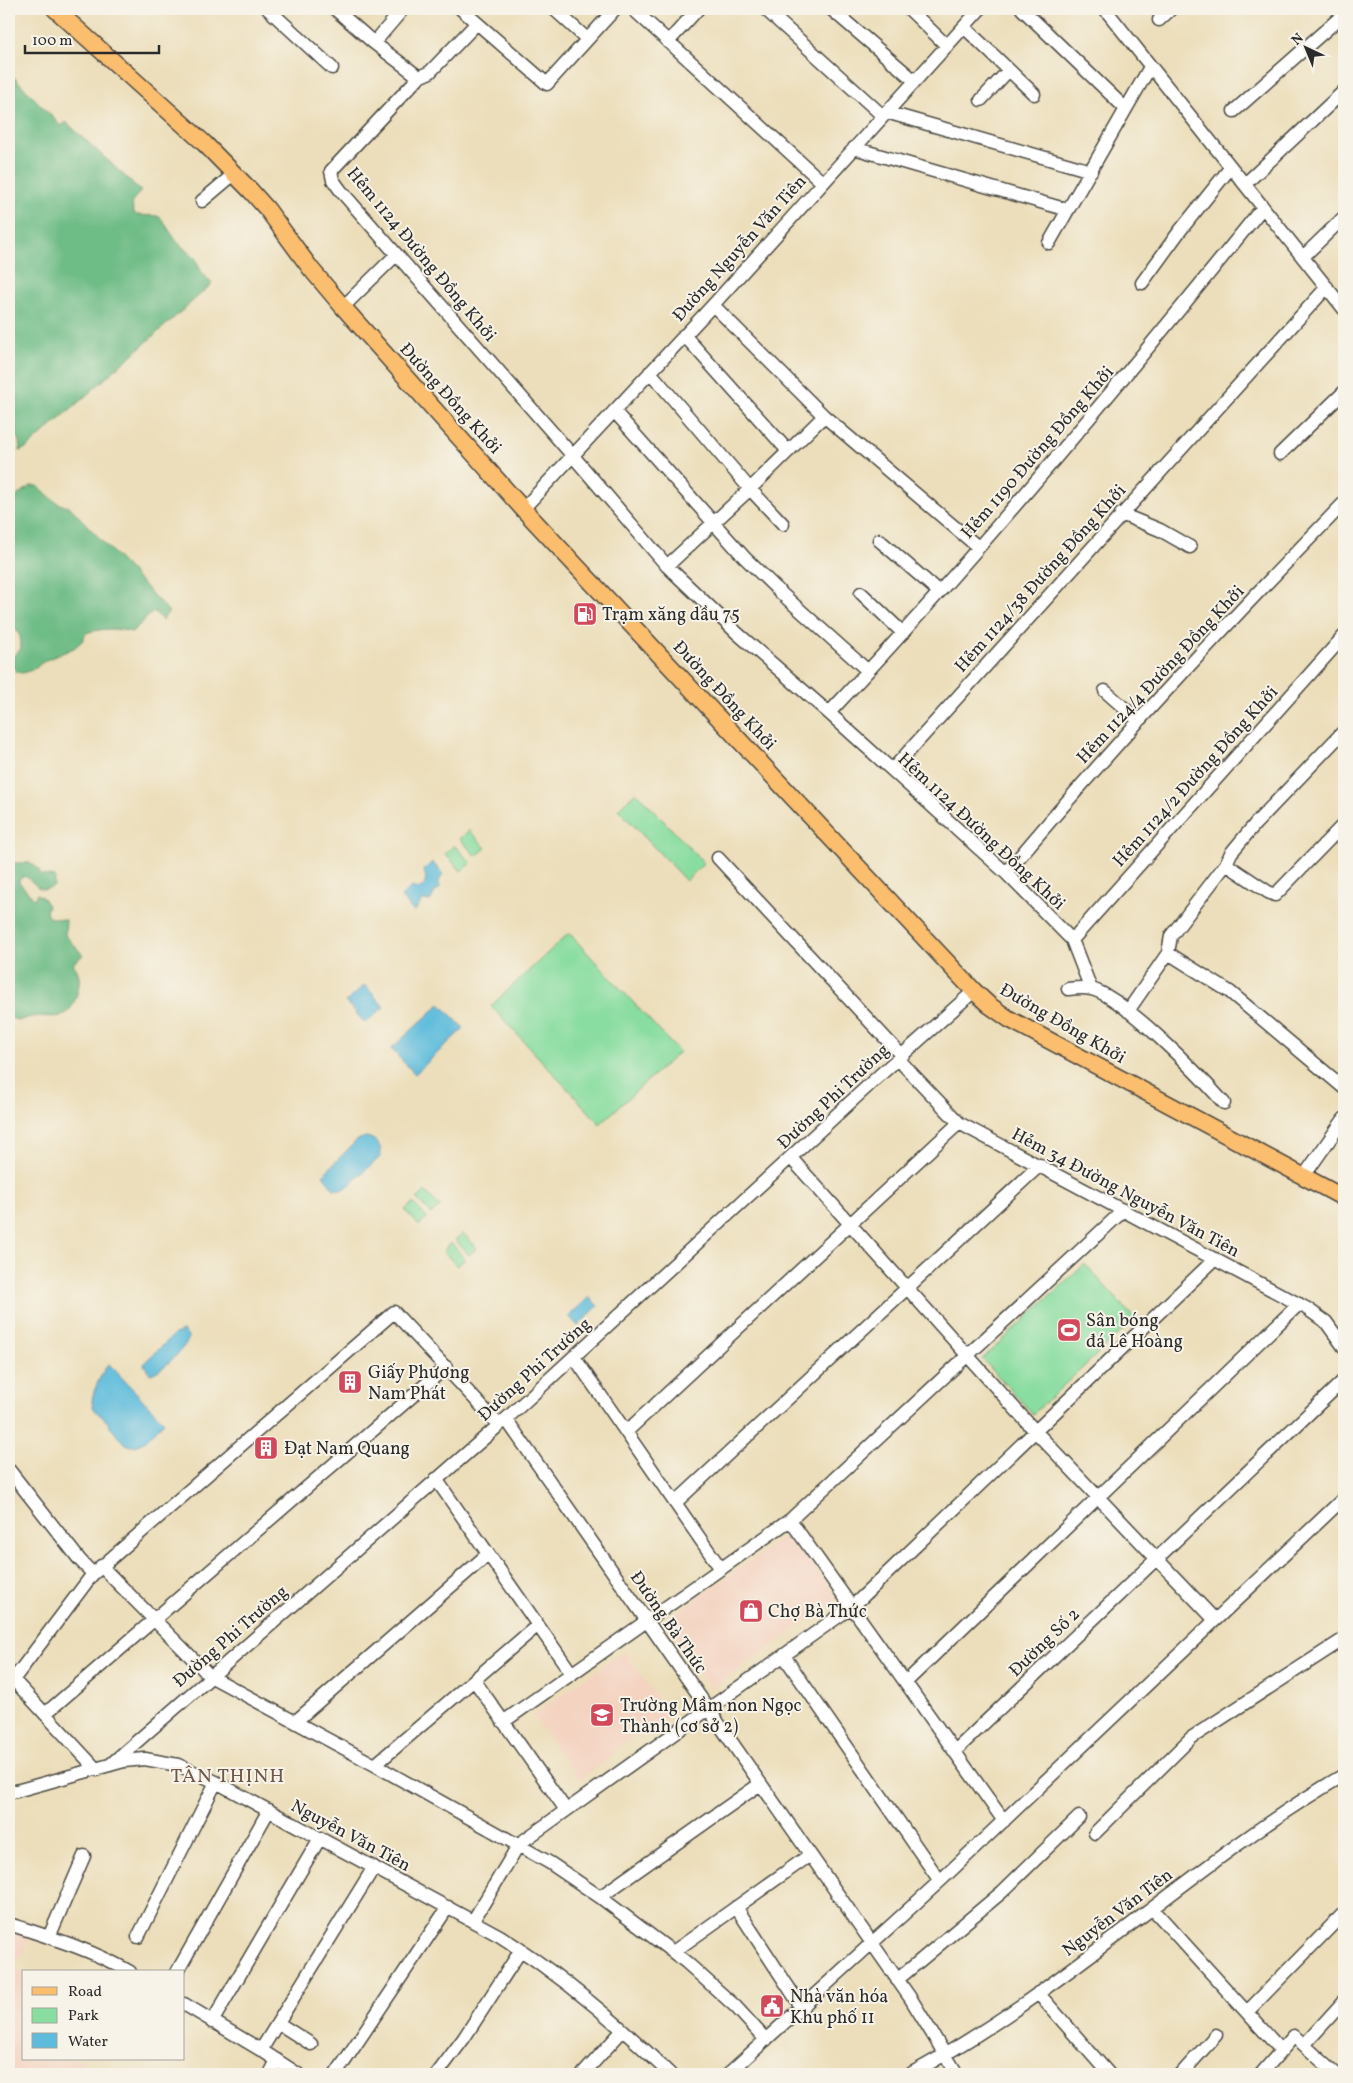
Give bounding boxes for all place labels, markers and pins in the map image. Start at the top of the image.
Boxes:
fuel station icon: Trạm xăng dầu 75 [572,601,598,627]
place label: Trạm xăng dầu 75 [602,603,740,628]
place label: Sân bóng đá Lê Hoàng [1086,1309,1183,1355]
sports icon: Sân bóng đá Lê Hoàng [1056,1317,1082,1343]
place label: Giấy Phương Nam Phát [368,1361,470,1407]
building icon: Giấy Phương Nam Phát [337,1369,363,1395]
building icon: Đạt Nam Quang [253,1435,279,1461]
place label: Đạt Nam Quang [284,1437,410,1462]
shop icon: Chợ Bà Thức [738,1598,764,1624]
place label: Chợ Bà Thức [768,1600,867,1625]
place label: Trường Mầm non Ngọc Thành (cơ sở 2) [620,1694,802,1740]
school or university icon: Trường Mầm non Ngọc Thành (cơ sở 2) [589,1702,615,1728]
place label: Nhà văn hóa Khu phố 11 [790,1985,888,2031]
public building icon: Nhà văn hóa Khu phố 11 [759,1993,785,2019]

